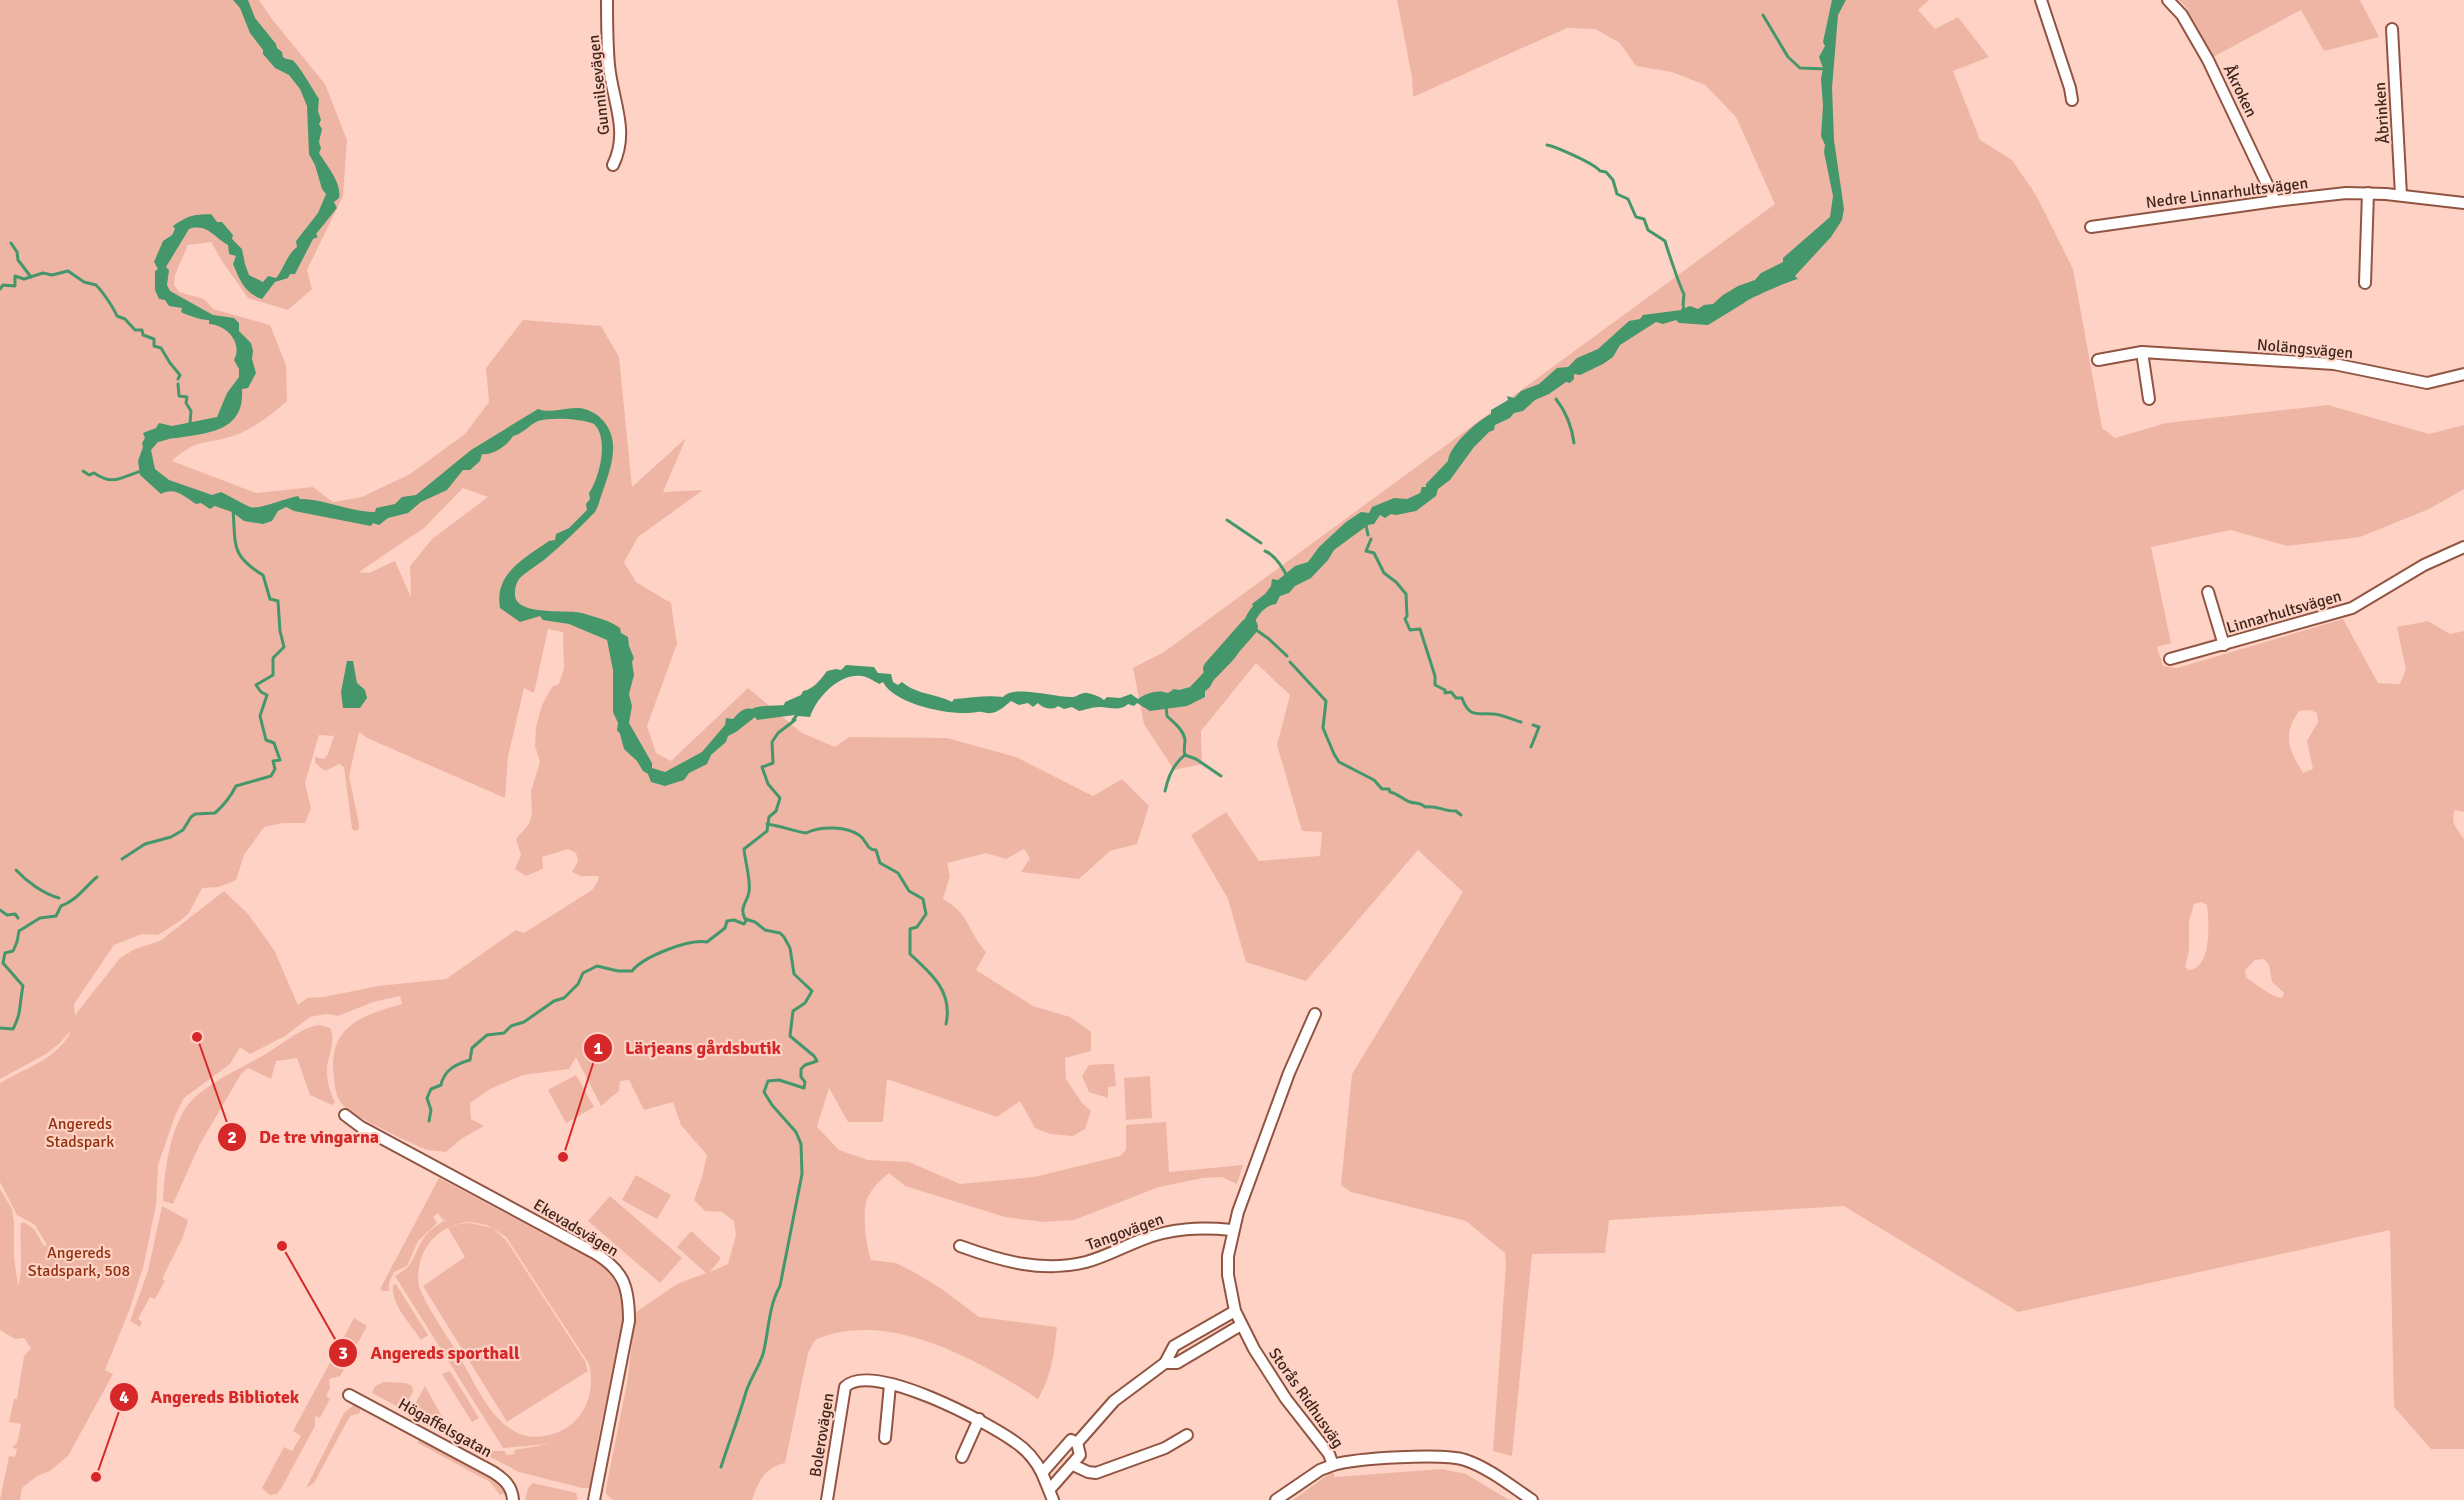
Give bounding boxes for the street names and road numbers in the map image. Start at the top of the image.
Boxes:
street label: Gunnilsevägen [584,34,614,136]
street label: Åkroken [2219,61,2261,121]
street label: Åbrinken [2370,81,2394,145]
street label: Nedre Linnarhultsvägen [2145,173,2309,213]
street label: Nolängsvägen [2256,335,2354,363]
street label: Linnarhultsvägen [2224,586,2344,638]
street label: Ekevadsvägen [530,1195,622,1261]
street label: Tangovägen [1084,1209,1166,1255]
street label: Storås Ridhusväg [1264,1344,1348,1452]
street label: Bolerovägen [805,1392,839,1478]
street label: Högaffelsgatan [395,1394,495,1462]

